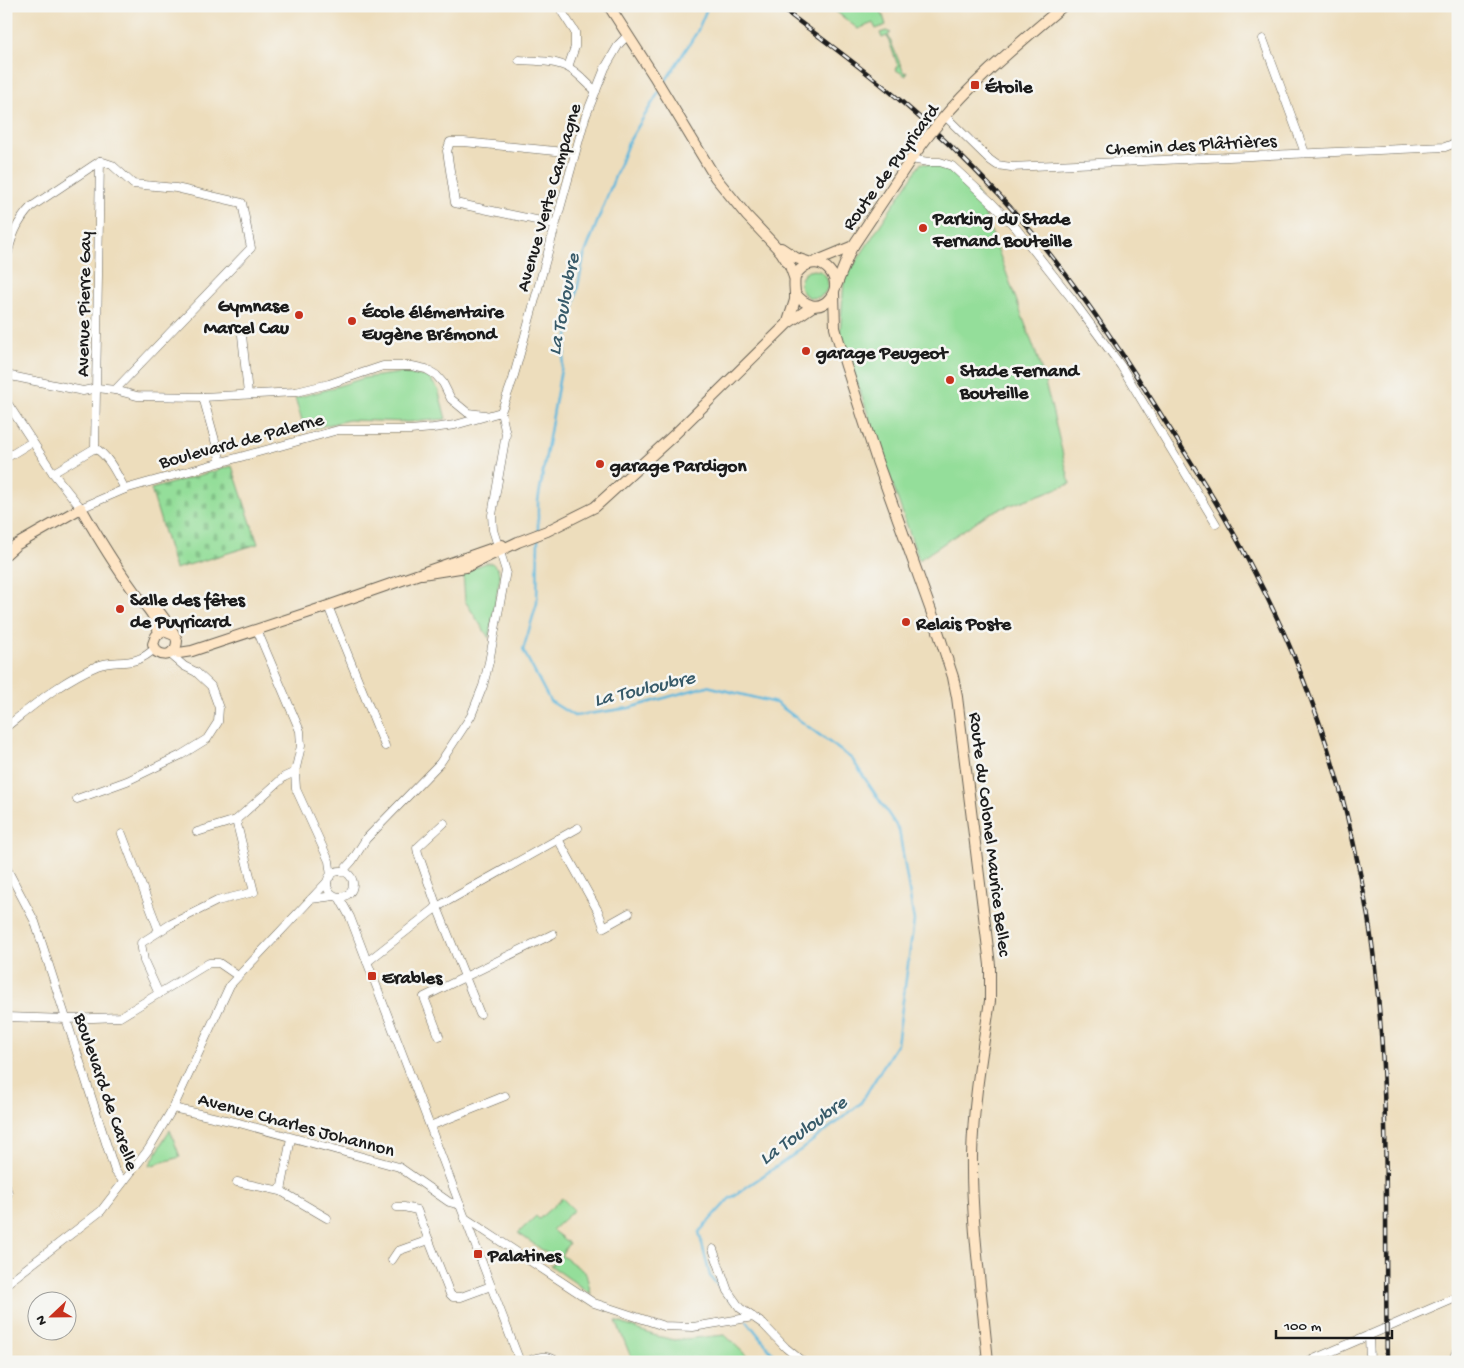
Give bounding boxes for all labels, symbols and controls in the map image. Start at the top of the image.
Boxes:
place label: Étoile [985,77,1034,100]
marker: Étoile [969,79,981,91]
street label: Route de Puyricard [838,99,947,236]
street label: Avenue Verte Campagne [512,101,588,295]
street label: Chemin des Plâtrières [1105,130,1278,162]
place label: Parking du Stade Fernand Bouteille [932,209,1073,254]
marker: Parking du Stade Fernand Bouteille [917,222,929,234]
street label: Avenue Pierre Gay [73,230,98,377]
water label: La Touloubre [544,251,587,357]
place label: Gymnase Marcel Cau [204,296,290,341]
place label: École élémentaire Eugène Brémond [362,302,505,347]
marker: Gymnase Marcel Cau [293,309,305,321]
marker: École élémentaire Eugène Brémond [346,315,358,327]
place label: garage Peugeot [815,343,949,366]
marker: garage Peugeot [800,345,812,357]
place label: Stade Fernand Bouteille [959,361,1080,406]
marker: Stade Fernand Bouteille [944,374,956,386]
street label: Boulevard de Palerne [156,409,327,476]
place label: garage Pardigon [609,456,747,479]
marker: garage Pardigon [594,458,606,470]
place label: Salle des fêtes de Puyricard [130,590,246,635]
marker: Salle des fêtes de Puyricard [114,603,126,615]
place label: Relais Poste [915,614,1012,637]
marker: Relais Poste [900,616,912,628]
water label: La Touloubre [592,667,698,713]
street label: Route du Colonel Maurice Bellec [962,711,1015,958]
place label: Erables [382,968,443,991]
marker: Erables [366,970,378,982]
street label: Boulevard de Carelle [67,1010,142,1174]
street label: Avenue Charles Johannon [195,1089,397,1164]
water label: La Touloubre [756,1092,853,1171]
place label: Palatines [487,1246,562,1269]
marker: Palatines [472,1248,484,1260]
north arrow [28,1290,78,1340]
scale bar [1276,1308,1393,1340]
text: N [33,1313,52,1327]
text: 100 m [1283,1318,1322,1336]

